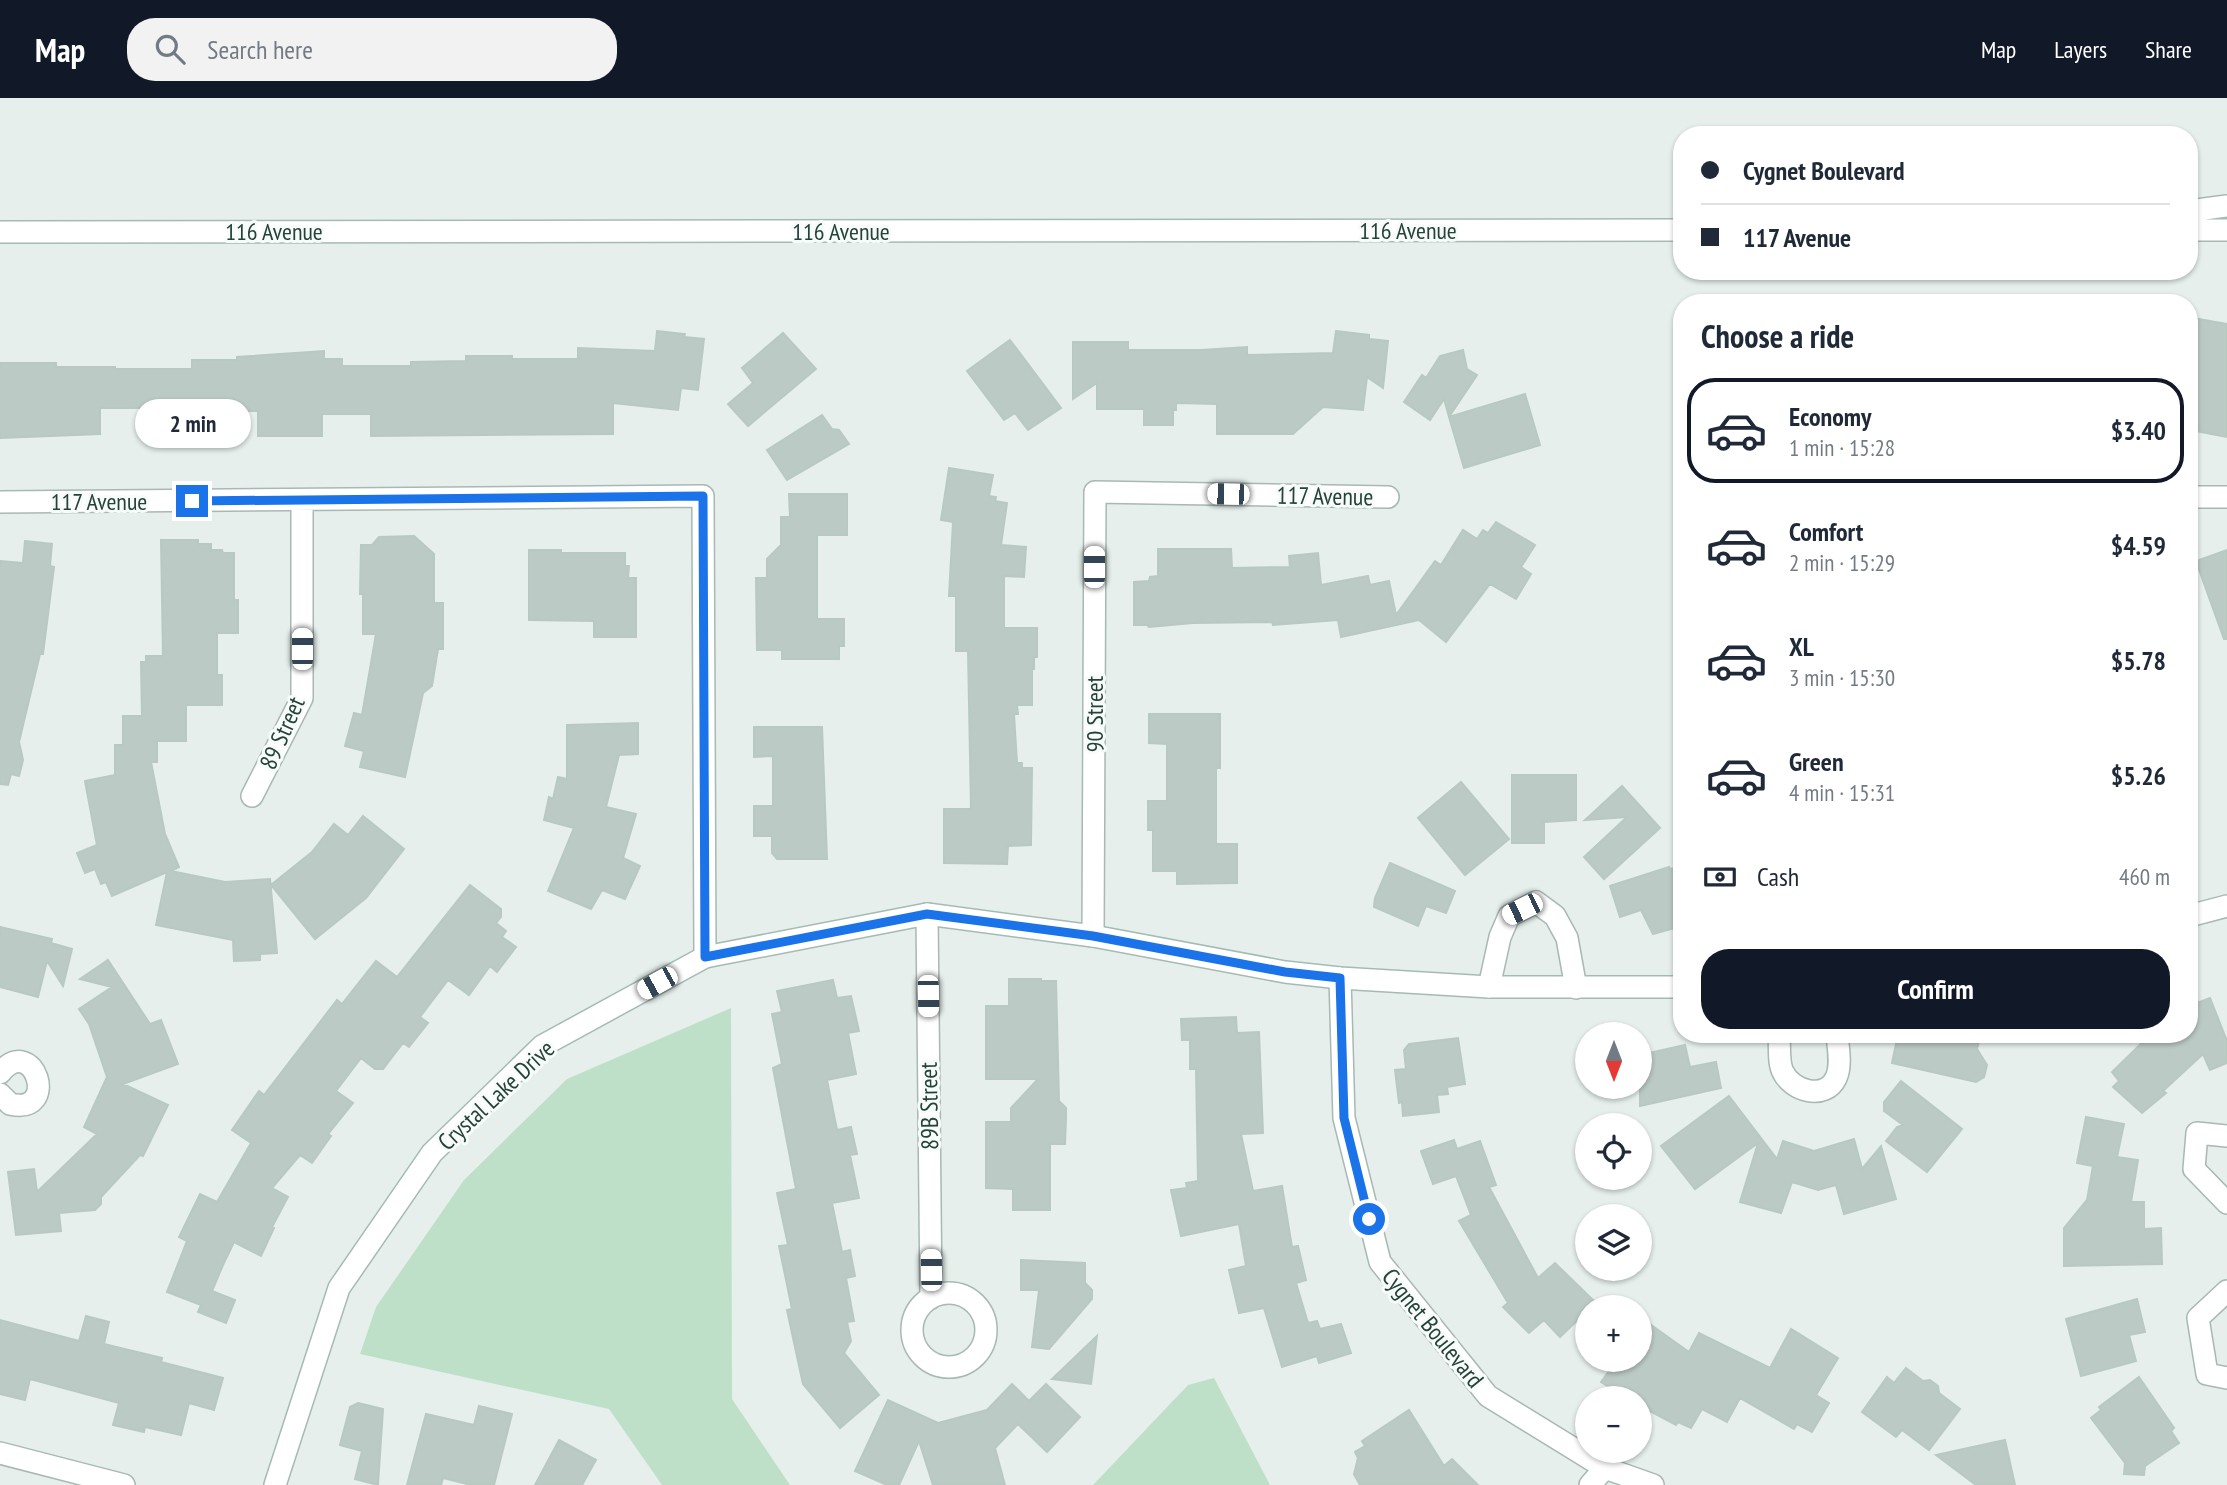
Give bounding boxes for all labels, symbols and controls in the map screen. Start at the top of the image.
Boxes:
search box [127,18,617,81]
text: Map [35,28,85,71]
icon: search [151,30,189,68]
text: Search here [207,33,313,66]
text: Map [1981,34,2016,65]
text: Layers [2054,34,2107,65]
text: Share [2145,34,2192,65]
text: Cygnet Boulevard [1743,154,1905,187]
street label: 116 Avenue [1359,215,1457,246]
street label: 116 Avenue [225,216,323,247]
street label: 116 Avenue [792,216,890,247]
text: 117 Avenue [1743,221,1851,254]
text: Choose a ride [1701,315,1854,357]
icon: car [1705,399,1768,462]
callout: 2 min [134,400,250,448]
text: Economy [1789,400,1871,433]
text: 2 min [170,409,216,438]
text: $3.40 [2111,414,2166,447]
text: 1 min · 15:28 [1789,433,1895,462]
street label: 117 Avenue [1276,480,1374,512]
car [1207,483,1250,505]
route end [176,485,208,517]
street label: 117 Avenue [51,486,147,517]
icon: car [1705,514,1768,577]
text: Comfort [1789,515,1863,548]
text: $4.59 [2111,529,2166,562]
car [1084,546,1105,588]
text: 2 min · 15:29 [1789,548,1895,577]
car [292,628,313,670]
icon: car [1705,629,1768,692]
text: XL [1789,630,1814,663]
text: $5.78 [2111,644,2166,677]
text: 3 min · 15:30 [1789,663,1895,692]
street label: 90 Street [1079,675,1110,752]
street label: 89 Street [252,691,312,774]
icon: car [1705,744,1768,807]
text: Green [1789,745,1844,778]
text: $5.26 [2111,759,2166,792]
text: 4 min · 15:31 [1789,778,1895,807]
icon: cash [1701,858,1739,896]
text: Cash [1757,860,1799,893]
text: 460 m [2119,862,2170,891]
car [1499,890,1546,928]
button: Confirm [1701,949,2170,1029]
car [634,964,681,1002]
car [918,975,939,1017]
north arrow [1575,1022,1652,1099]
map controls [1575,1022,1652,1463]
street label: Crystal Lake Drive [431,1033,561,1157]
street label: 89B Street [913,1062,945,1150]
button: locate [1575,1113,1652,1190]
route start [1353,1203,1385,1235]
button: layers [1575,1204,1652,1281]
car [921,1249,942,1291]
street label: Cygnet Boulevard [1375,1262,1491,1394]
button: + [1575,1295,1652,1372]
button: − [1575,1386,1652,1463]

